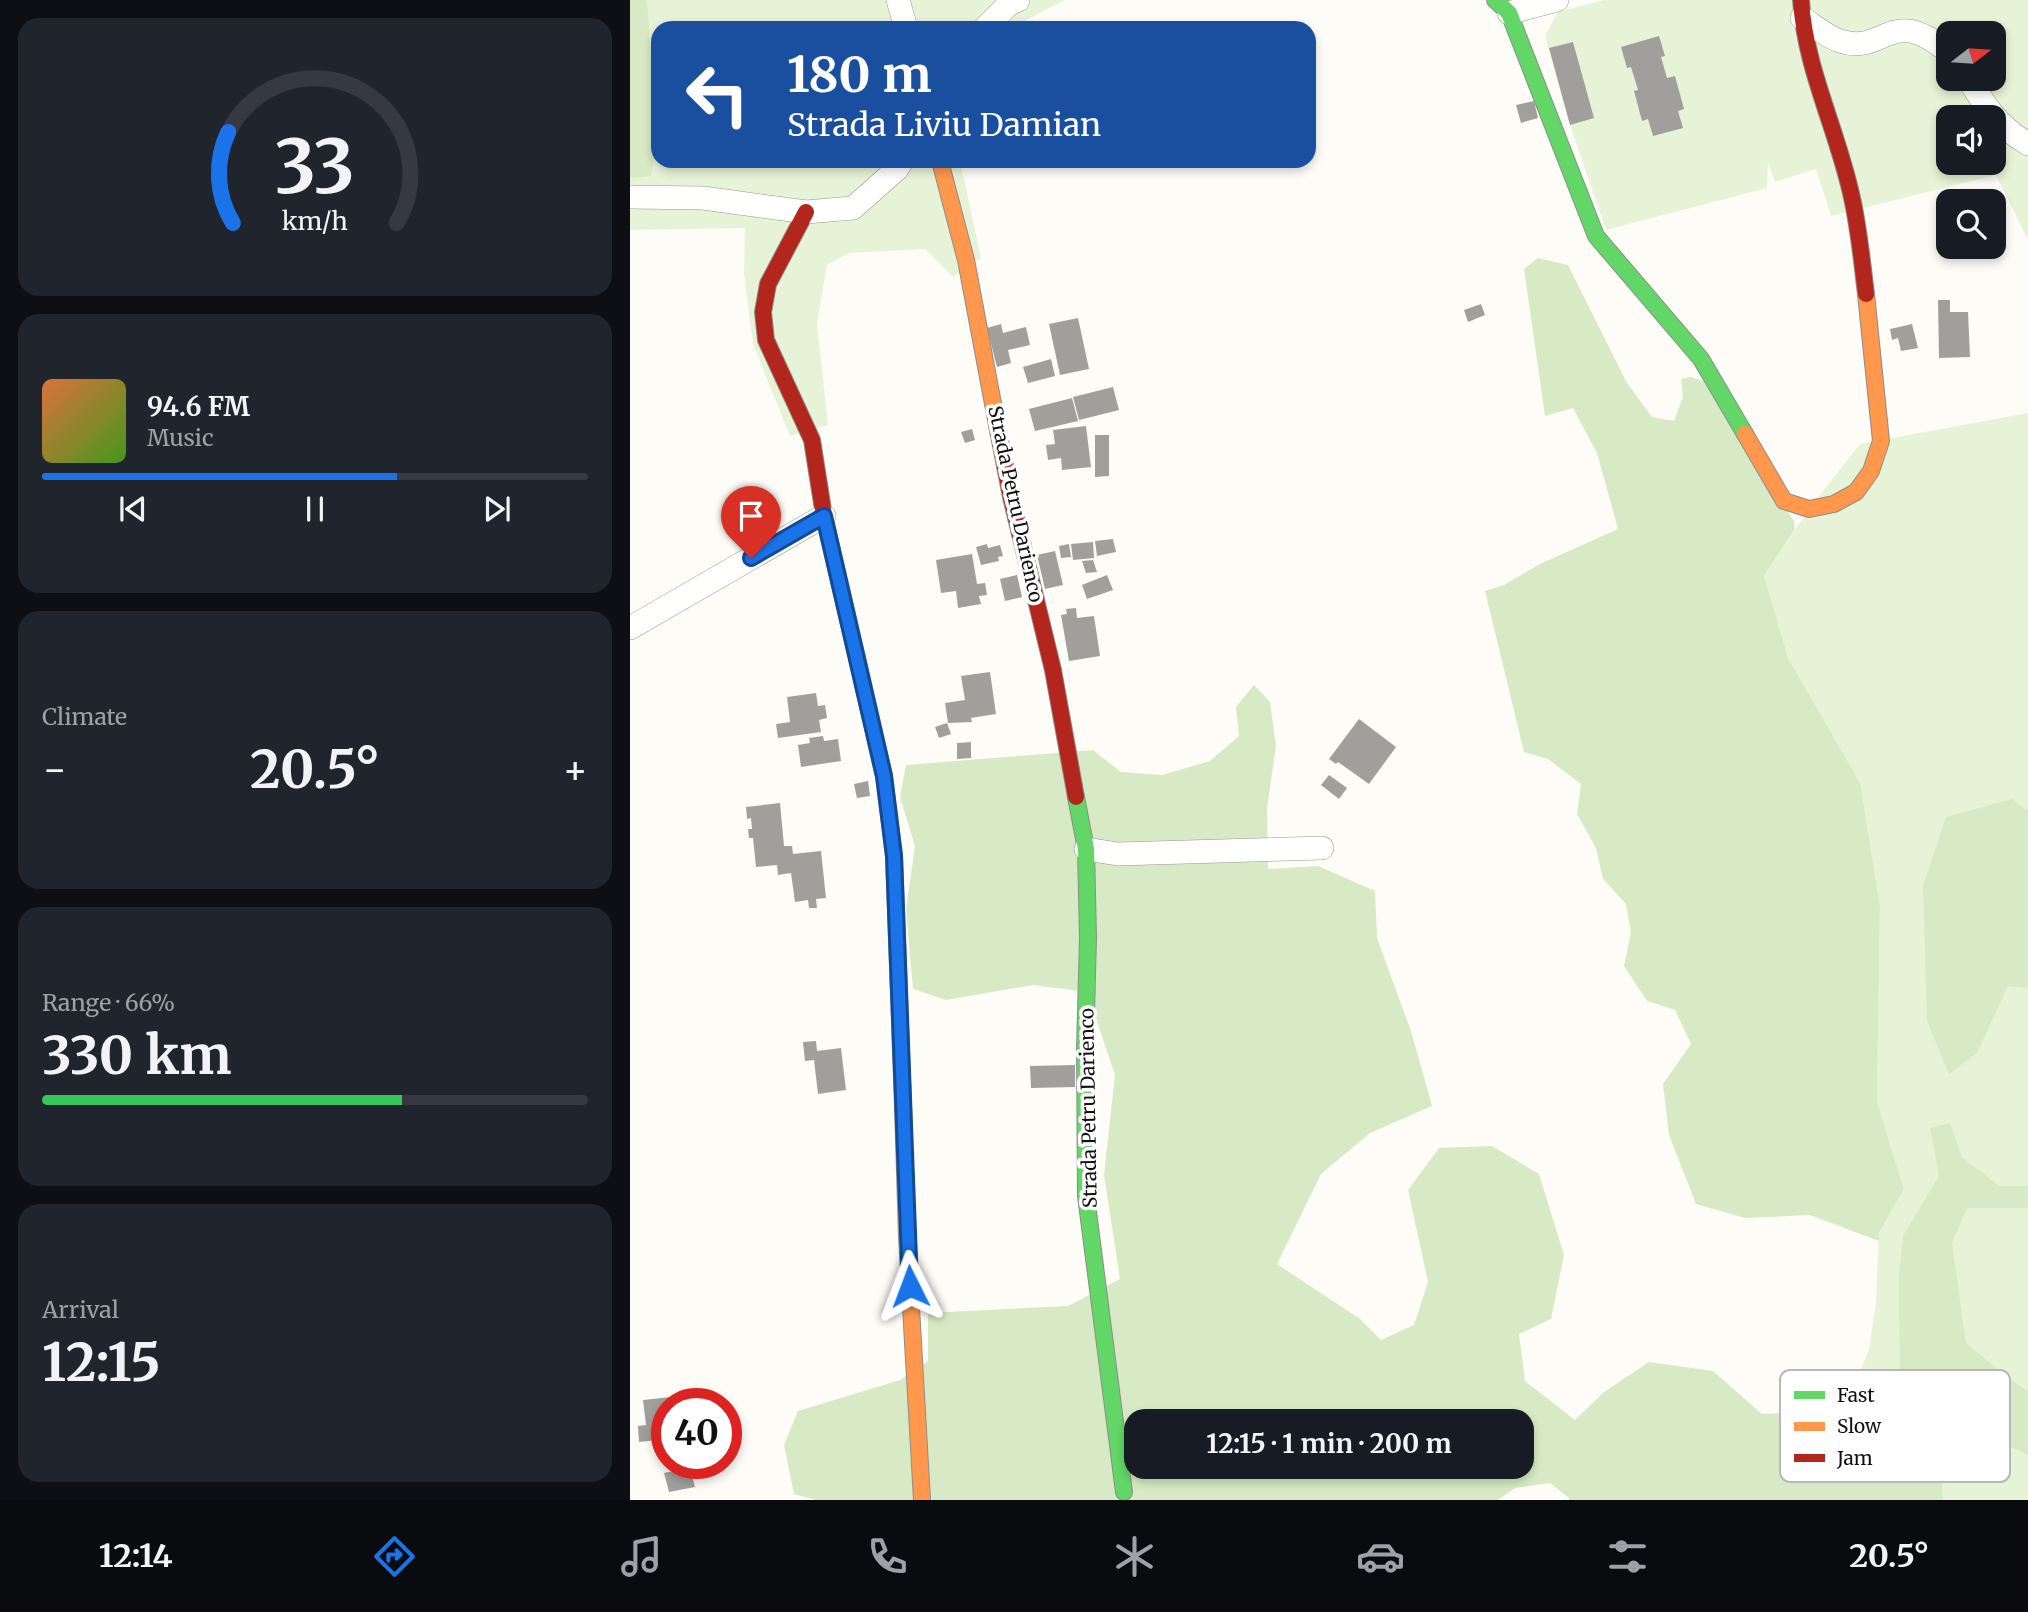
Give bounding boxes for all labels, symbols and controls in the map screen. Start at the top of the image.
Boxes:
north arrow [1936,21,2006,91]
map controls [1936,21,2006,259]
text: 180 m [787,44,932,105]
icon: left [672,49,763,140]
text: Strada Liviu Damian [787,105,1101,145]
button: sound [1936,105,2006,175]
text: 33 [275,122,355,214]
button: search [1936,189,2006,259]
text: km/h [282,205,348,237]
text: 94.6 FM [147,390,250,423]
street label: Strada Petru Darienco [983,404,1049,604]
text: Music [147,423,214,452]
pin [721,486,781,558]
icon: previous [114,490,152,528]
icon: pause [296,490,334,528]
icon: next [478,490,516,528]
icon: arrive [732,497,770,535]
text: Climate [42,702,127,731]
text: 20.5° [250,737,380,802]
text: − [42,746,67,793]
text: + [563,746,588,793]
text: Range · 66% [42,988,175,1017]
street label: Strada Petru Darienco [1074,1008,1102,1208]
text: 330 km [42,1023,232,1088]
position arrow [873,1249,947,1323]
text: Arrival [42,1295,119,1324]
text: 12:15 [42,1330,161,1395]
legend [1780,1370,2010,1482]
text: Fast [1837,1383,1875,1407]
speed limit sign: 40 [651,1388,742,1479]
text: Slow [1837,1414,1882,1438]
text: 12:15 · 1 min · 200 m [1206,1427,1452,1460]
text: Jam [1836,1446,1873,1470]
icon: directions [370,1532,419,1581]
icon: music [617,1532,666,1581]
icon: phone [863,1532,912,1581]
icon: climate [1110,1532,1159,1581]
icon: car [1356,1532,1405,1581]
icon: filters [1603,1532,1652,1581]
text: 12:14 [99,1536,173,1576]
text: 20.5° [1849,1536,1929,1576]

